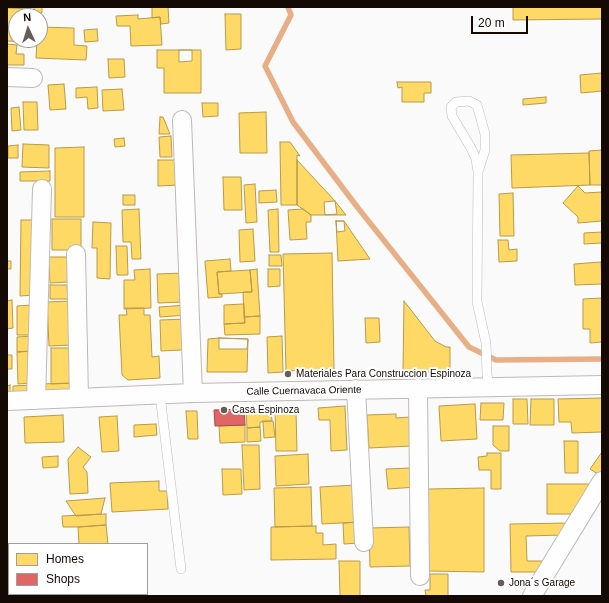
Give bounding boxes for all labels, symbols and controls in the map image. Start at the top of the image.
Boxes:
north arrow [8,8,48,48]
scale bar [473,8,530,34]
text: N [23,11,32,23]
text: 20 m [478,16,505,30]
place label: Materiales Para Construccion Espinoza [296,368,471,380]
marker: Materiales Para Construccion Espinoza [283,369,293,379]
street label: Calle Cuernavaca Oriente [246,384,362,398]
place label: Casa Espinoza [232,404,299,416]
marker: Casa Espinoza [219,405,229,415]
legend [8,543,148,595]
text: Homes [46,552,84,566]
text: Shops [46,572,80,586]
place label: Jona´s Garage [509,577,575,589]
marker: Jona´s Garage [496,578,506,588]

